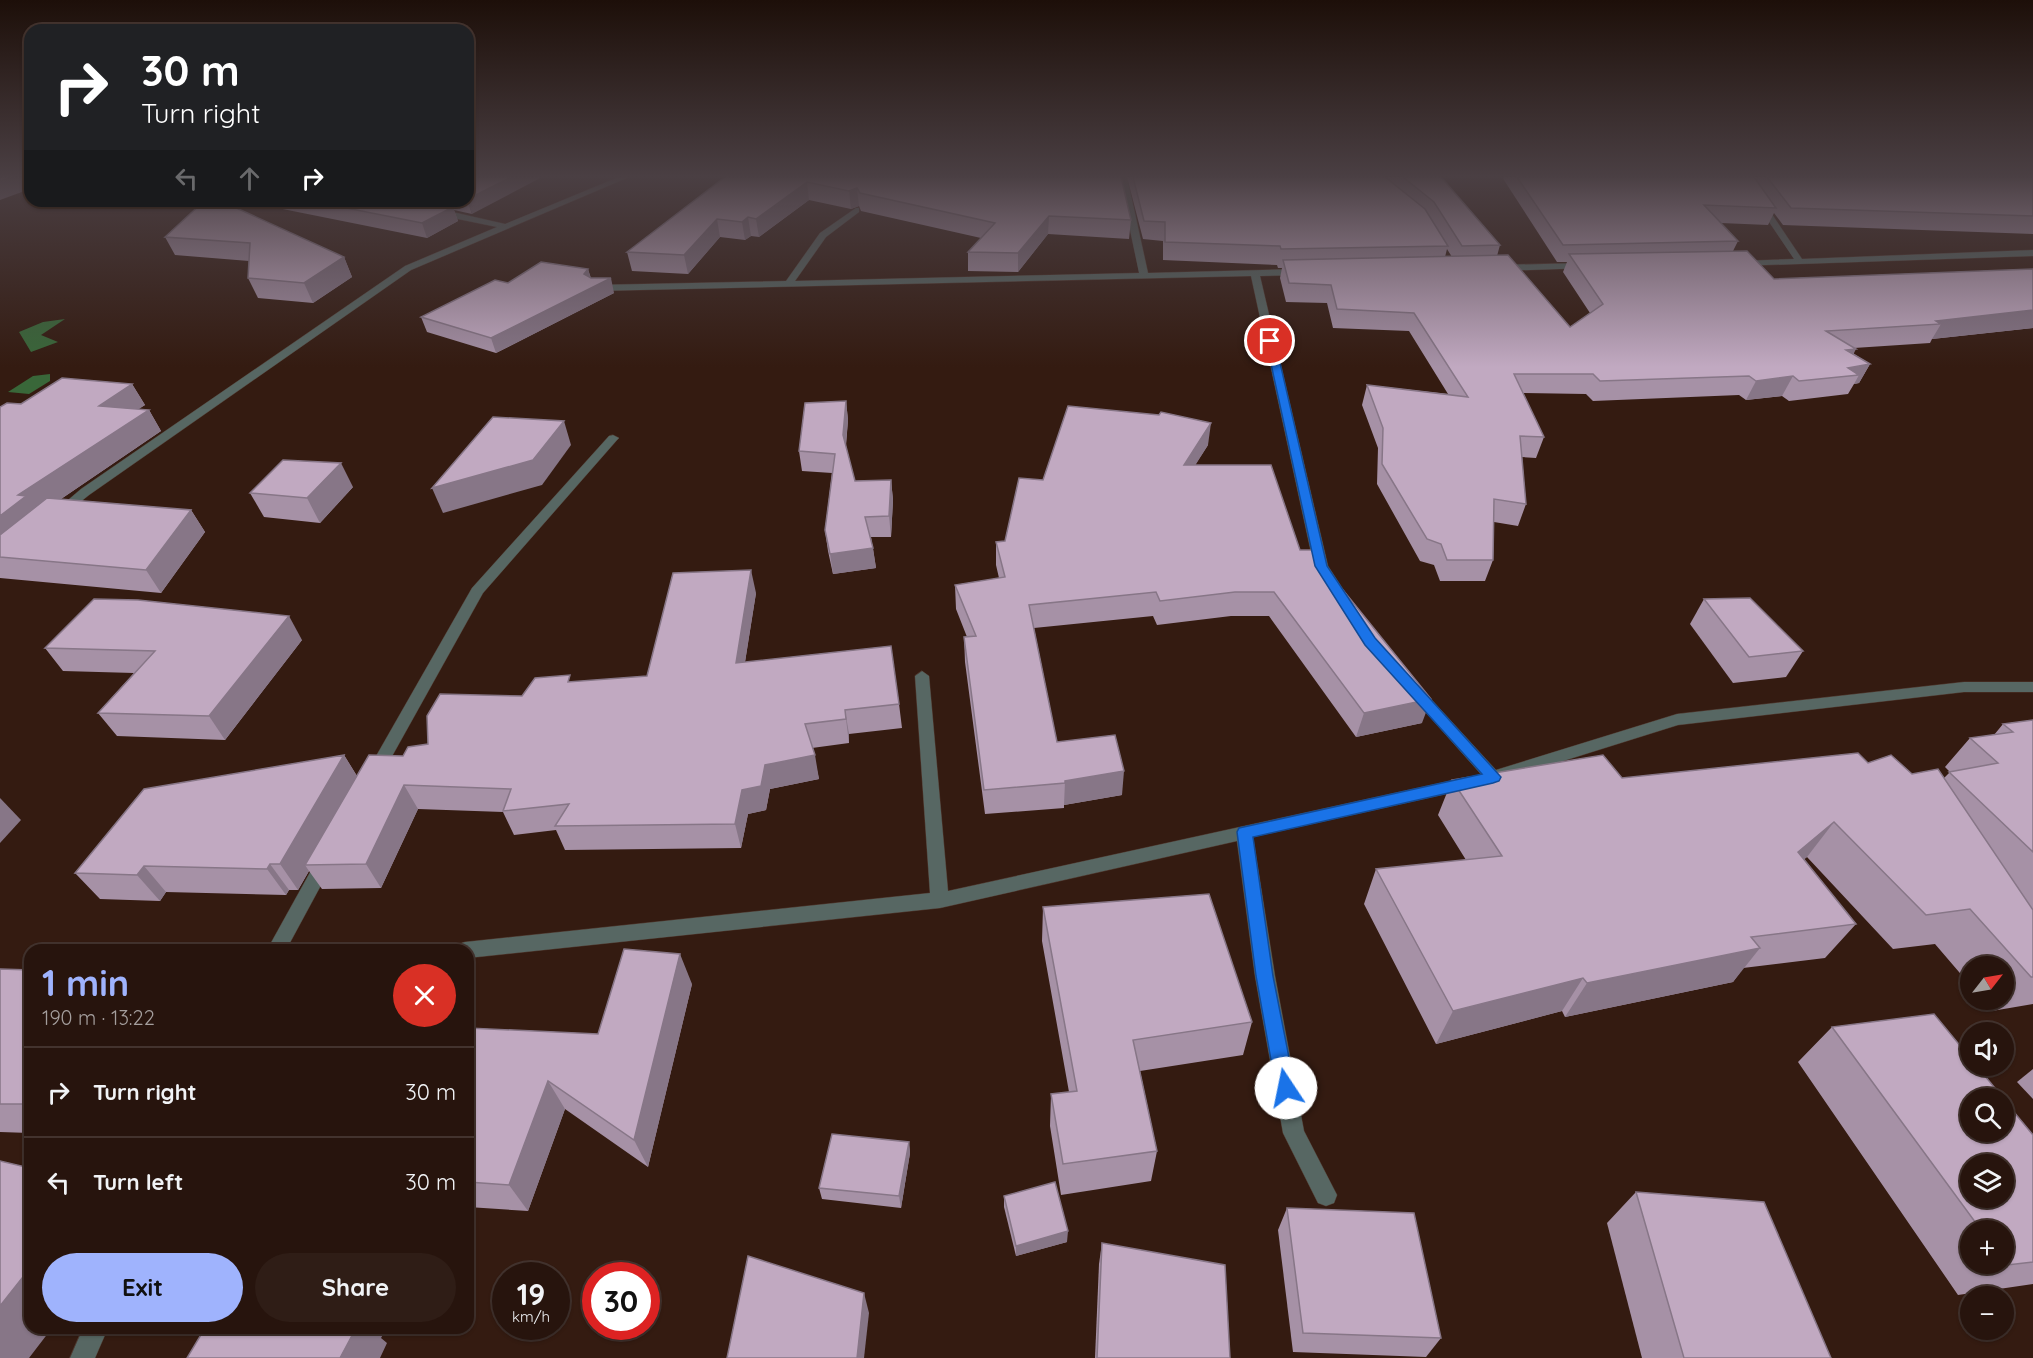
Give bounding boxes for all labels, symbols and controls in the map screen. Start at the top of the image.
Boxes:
text: 30 m [141,44,240,97]
icon: right [42,48,120,126]
text: Turn right [141,96,260,130]
icon: left [170,162,203,195]
icon: ahead [233,162,266,195]
icon: right [296,162,329,195]
pin [1244,315,1295,366]
icon: arrive [1253,324,1286,357]
north arrow [1960,956,2014,1010]
map controls [1960,956,2014,1340]
text: 1 min [42,960,129,1005]
button: close [393,964,456,1027]
text: 190 m · 13:22 [42,1005,155,1030]
button: sound [1960,1022,2014,1076]
position arrow [1254,1056,1318,1120]
icon: right [42,1076,75,1109]
text: Turn right [93,1078,197,1106]
text: 30 m [405,1078,456,1106]
button: search [1960,1088,2014,1142]
button: layers [1960,1154,2014,1208]
icon: left [42,1166,75,1199]
text: Turn left [93,1168,183,1196]
text: 30 m [405,1168,456,1196]
button: + [1960,1220,2014,1274]
button: Exit [42,1253,243,1322]
button: Share [255,1253,456,1322]
speed limit sign: 30 [582,1262,660,1340]
text: 19 [517,1275,545,1313]
button: − [1960,1286,2014,1340]
text: km/h [512,1307,550,1326]

